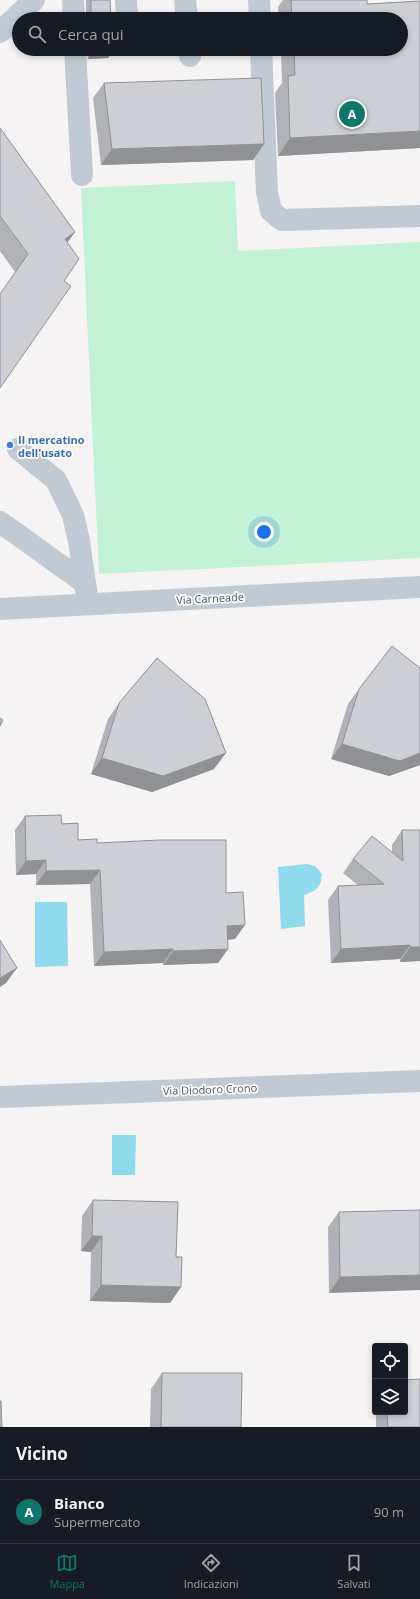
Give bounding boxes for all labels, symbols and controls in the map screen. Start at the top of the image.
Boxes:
search box [12,12,408,56]
icon: search [26,23,48,45]
text: Cerca qui [58,24,124,44]
pin: A [339,99,365,129]
place label: Il mercatino dell'usato [18,432,85,460]
marker: Il mercatino dell'usato [5,440,15,450]
your location [254,522,274,542]
street label: Via Carneade [176,589,244,607]
street label: Via Diodoro Crono [163,1080,258,1098]
map controls [372,1343,408,1415]
button: locate [372,1343,408,1379]
button: layers [372,1379,408,1415]
text: Vicino [16,1442,68,1465]
text: Bianco [54,1493,105,1513]
text: A [25,1503,33,1521]
text: 90 m [374,1503,404,1521]
text: Supermercato [54,1513,140,1531]
tab: Mappa [49,1552,85,1591]
tab: Indicazioni [184,1552,239,1591]
tab: Salvati [337,1552,371,1591]

